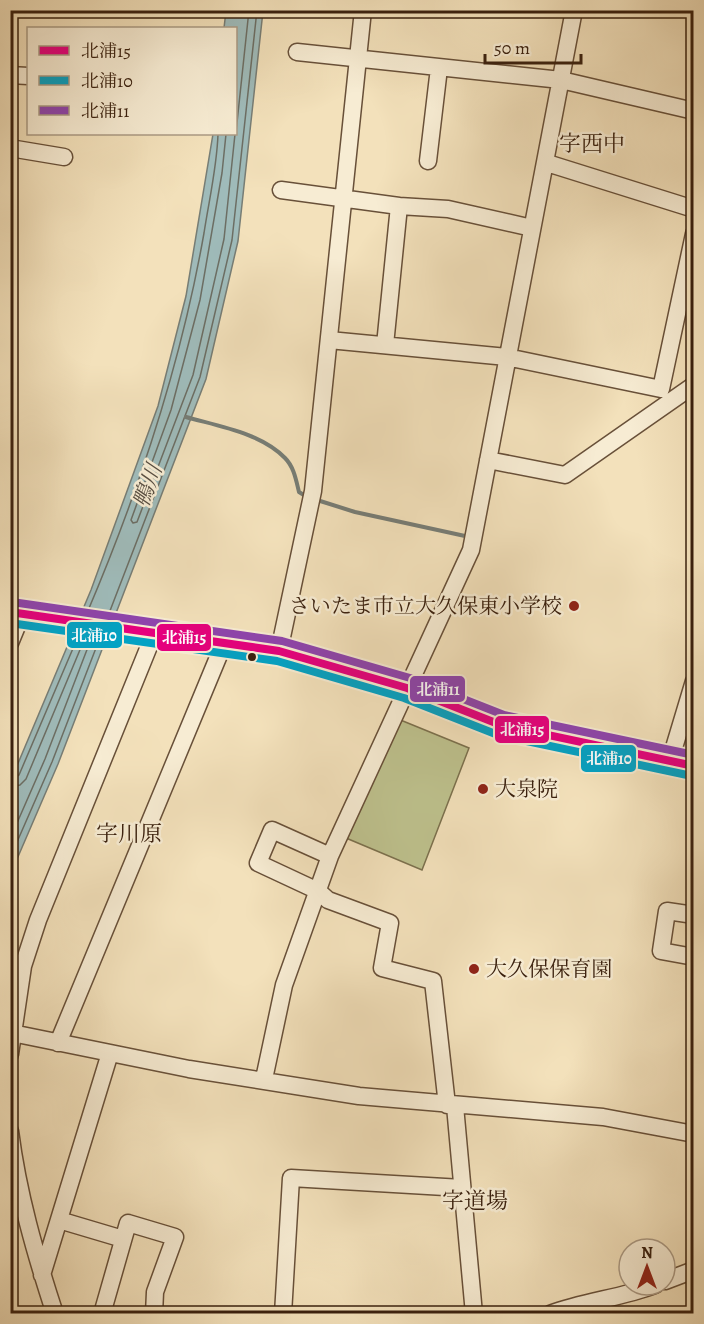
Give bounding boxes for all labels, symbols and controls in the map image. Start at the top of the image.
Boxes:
legend [27,27,237,135]
scale bar [485,27,581,65]
text: 50 m [494,36,530,60]
text: 北浦15 [81,39,131,63]
text: 北浦10 [81,69,133,93]
text: 北浦11 [81,99,129,123]
district label: 字西中 [559,129,625,159]
water label: 鴨川 [126,458,170,512]
place label: さいたま市立大久保東小学校 [289,592,562,620]
marker: さいたま市立大久保東小学校 [567,599,581,613]
line badge: 北浦10 [66,621,123,649]
line badge: 北浦15 [156,623,212,652]
text: 北浦10 [71,625,117,647]
text: 北浦15 [162,627,206,649]
unlabelled marker [246,651,258,663]
line badge: 北浦11 [409,675,466,703]
text: 北浦11 [416,679,460,701]
line badge: 北浦15 [494,715,550,744]
text: 北浦15 [500,719,544,741]
line badge: 北浦10 [580,744,637,773]
text: 北浦10 [586,748,632,770]
place label: 大泉院 [495,775,558,803]
marker: 大泉院 [476,782,490,796]
district label: 字川原 [96,819,162,849]
place label: 大久保保育園 [486,955,612,983]
marker: 大久保保育園 [467,962,481,976]
district label: 字道場 [442,1186,508,1216]
north arrow [617,1237,677,1297]
text: N [641,1242,653,1264]

